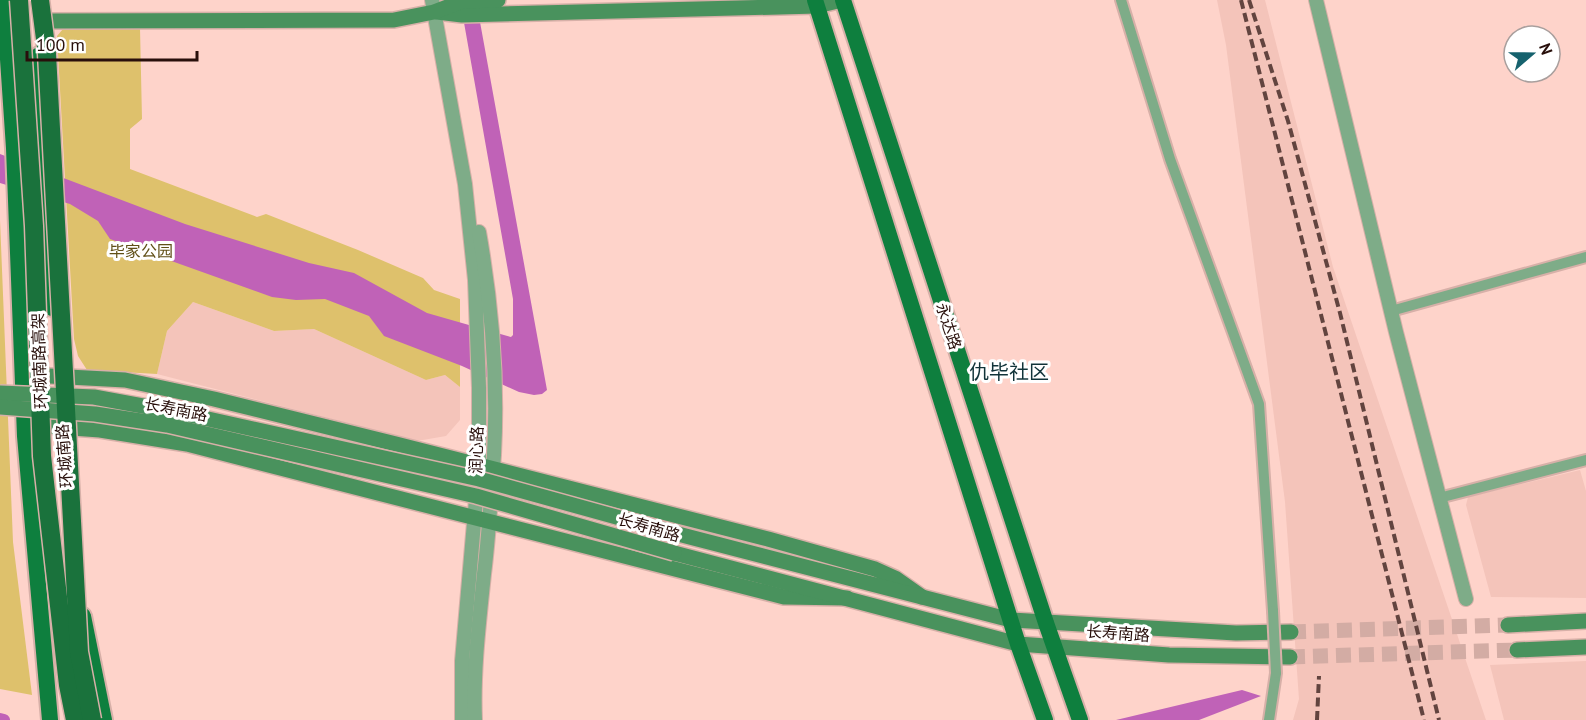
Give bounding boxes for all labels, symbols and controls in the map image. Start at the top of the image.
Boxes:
scale bar [27,24,196,62]
north arrow [1502,24,1562,84]
text: 100 m [36,33,85,56]
text: N [1535,41,1557,57]
park label: 毕家公园 [109,241,173,261]
street label: 永达路 [932,300,966,352]
street label: 环城南路高架 [27,313,51,409]
district label: 仇毕社区 [969,359,1049,385]
street label: 长寿南路 [143,393,209,425]
street label: 环城南路 [52,423,76,489]
street label: 润心路 [465,426,487,474]
street label: 长寿南路 [615,509,683,545]
street label: 长寿南路 [1085,621,1151,645]

